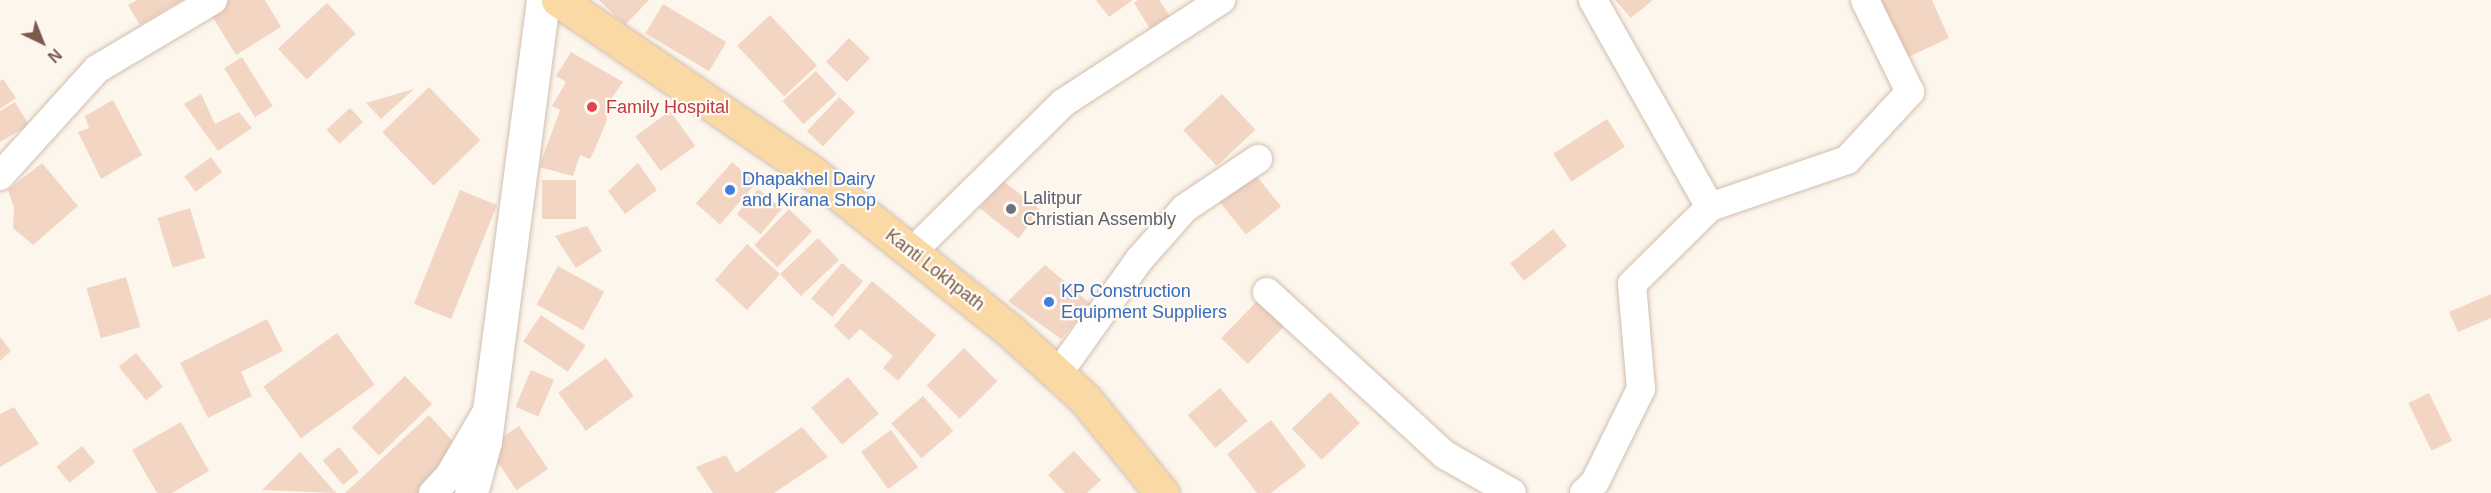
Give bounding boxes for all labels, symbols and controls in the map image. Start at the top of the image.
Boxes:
north arrow [12,12,72,72]
text: N [45,45,65,66]
place label: Family Hospital [606,96,729,118]
marker: Family Hospital [583,98,601,116]
place label: Dhapakhel Dairy and Kirana Shop [742,169,876,212]
marker: Dhapakhel Dairy and Kirana Shop [723,183,737,197]
place label: Lalitpur Christian Assembly [1023,188,1177,230]
marker: Lalitpur Christian Assembly [1004,202,1018,216]
street label: Kanti Lokhpath [881,225,989,315]
place label: KP Construction Equipment Suppliers [1061,281,1227,324]
marker: KP Construction Equipment Suppliers [1042,295,1056,309]

